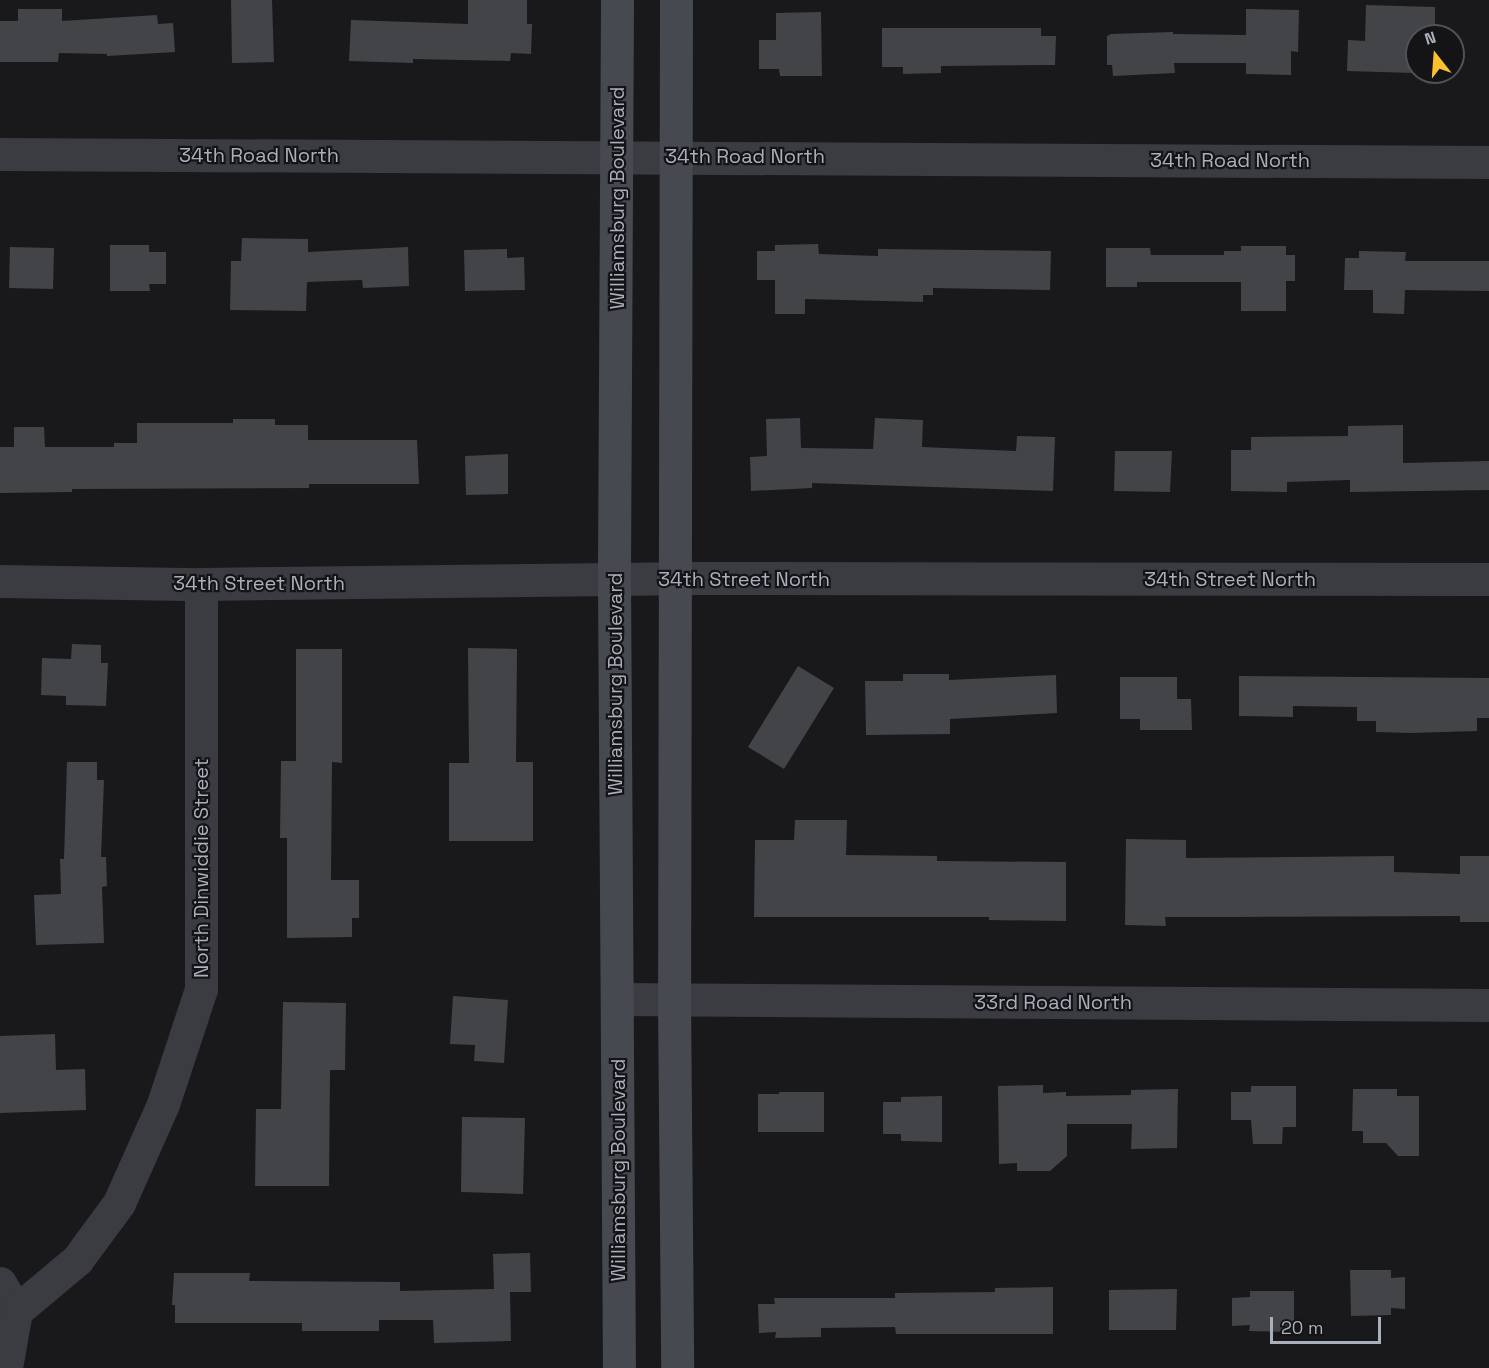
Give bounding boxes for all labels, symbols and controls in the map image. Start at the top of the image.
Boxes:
north arrow [1405,24,1465,84]
text: N [1422,27,1438,50]
street label: Williamsburg Boulevard [605,87,629,309]
street label: 34th Road North [179,143,339,167]
street label: 34th Road North [665,144,825,168]
street label: 34th Road North [1150,148,1310,172]
street label: 34th Street North [658,567,830,591]
street label: 34th Street North [1144,567,1316,591]
street label: 34th Street North [173,571,345,595]
street label: Williamsburg Boulevard [603,573,627,795]
street label: North Dinwiddie Street [189,758,213,978]
street label: 33rd Road North [974,990,1132,1014]
street label: Williamsburg Boulevard [606,1059,630,1281]
scale bar [1273,1305,1384,1343]
text: 20 m [1281,1316,1324,1339]

